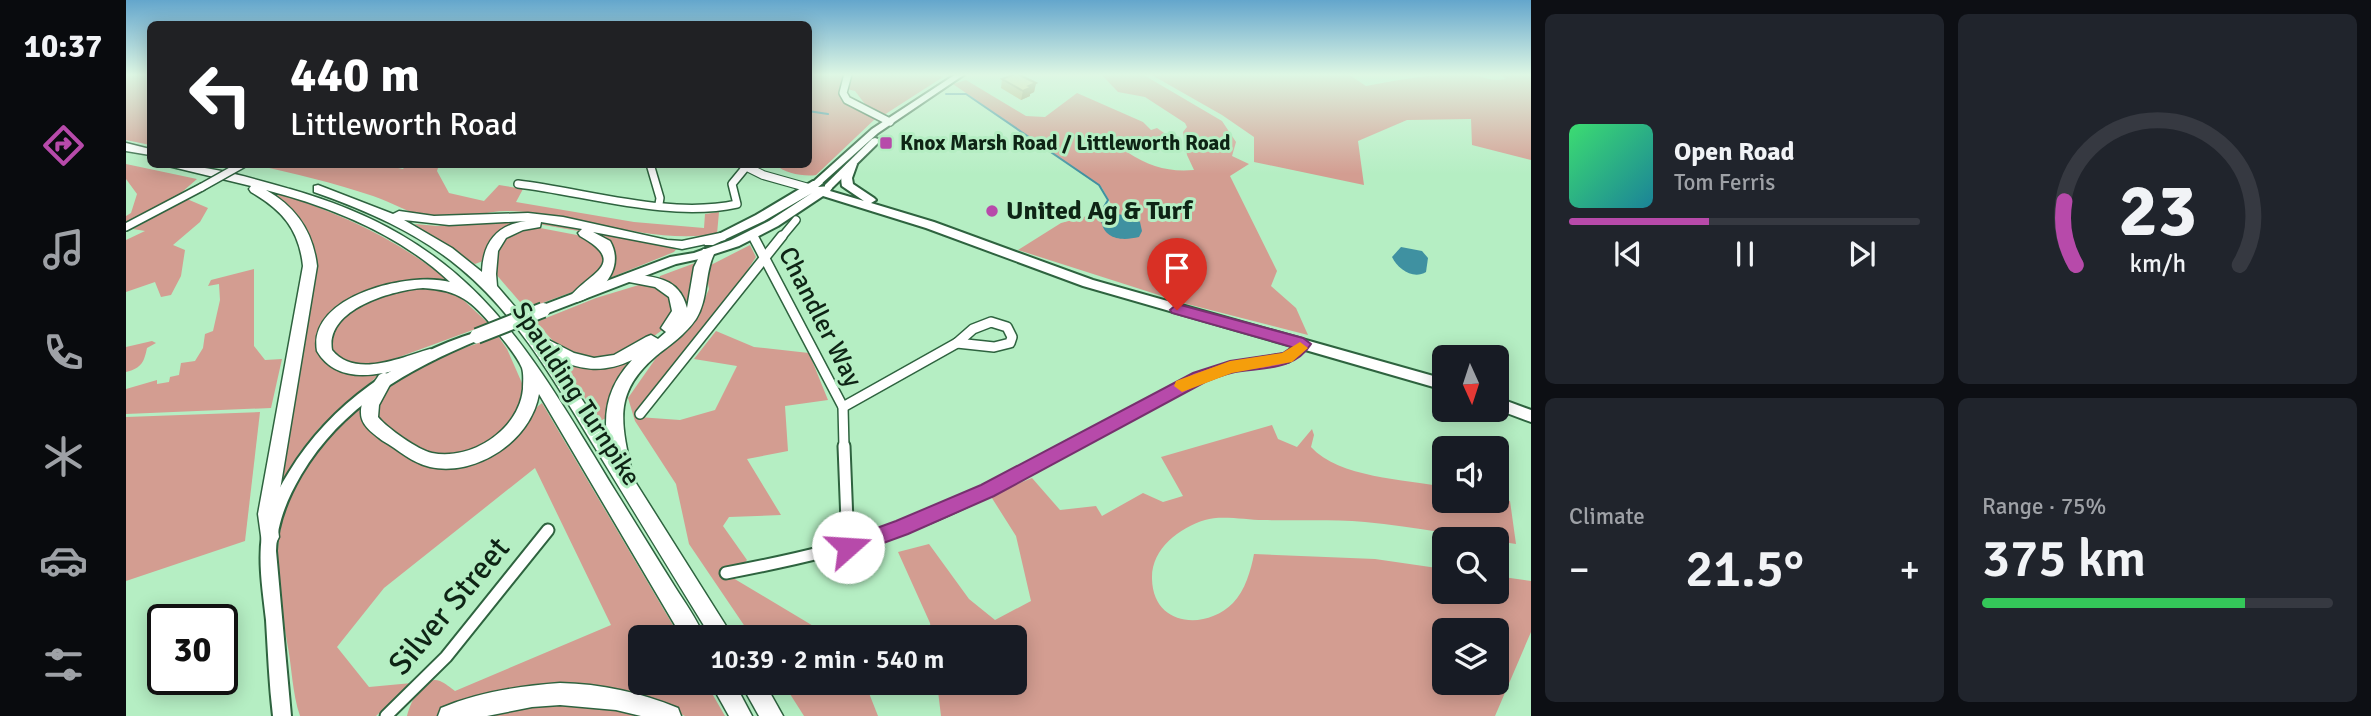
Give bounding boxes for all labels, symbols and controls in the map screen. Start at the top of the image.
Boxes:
text: 10:37 [24,27,102,66]
text: 440 m [290,45,420,105]
icon: left [175,49,266,140]
text: Littleworth Road [290,105,518,144]
icon: directions [39,121,88,170]
place label: Knox Marsh Road / Littleworth Road [900,130,1231,156]
marker: Knox Marsh Road / Littleworth Road [878,135,894,151]
text: Open Road [1674,136,1795,168]
text: 23 [2118,167,2197,256]
text: Tom Ferris [1674,168,1775,197]
place label: United Ag & Turf [1006,195,1194,227]
marker: United Ag & Turf [984,203,1000,219]
icon: music [39,225,88,274]
icon: previous [1609,235,1647,273]
icon: pause [1726,235,1764,273]
icon: next [1843,235,1881,273]
pin [1147,238,1207,310]
street label: Chandler Way [771,242,869,392]
text: km/h [2129,248,2186,279]
icon: arrive [1158,249,1196,287]
street label: Spaulding Turnpike [505,296,647,492]
icon: phone [39,328,88,377]
north arrow [1432,345,1508,422]
map controls [1432,345,1509,695]
icon: climate [39,432,88,481]
button: sound [1432,436,1509,513]
text: Range · 75% [1982,492,2106,521]
text: Climate [1569,502,1645,531]
position arrow [811,510,885,584]
button: search [1432,527,1509,604]
text: 375 km [1982,527,2146,591]
street label: Silver Street [380,529,518,683]
icon: car [39,536,88,585]
text: 21.5° [1685,537,1804,601]
text: − [1569,546,1590,593]
text: + [1899,546,1920,593]
speed limit sign: 30 [147,604,238,695]
button: layers [1432,618,1509,695]
icon: filters [39,640,88,689]
text: 10:39 · 2 min · 540 m [711,644,944,676]

